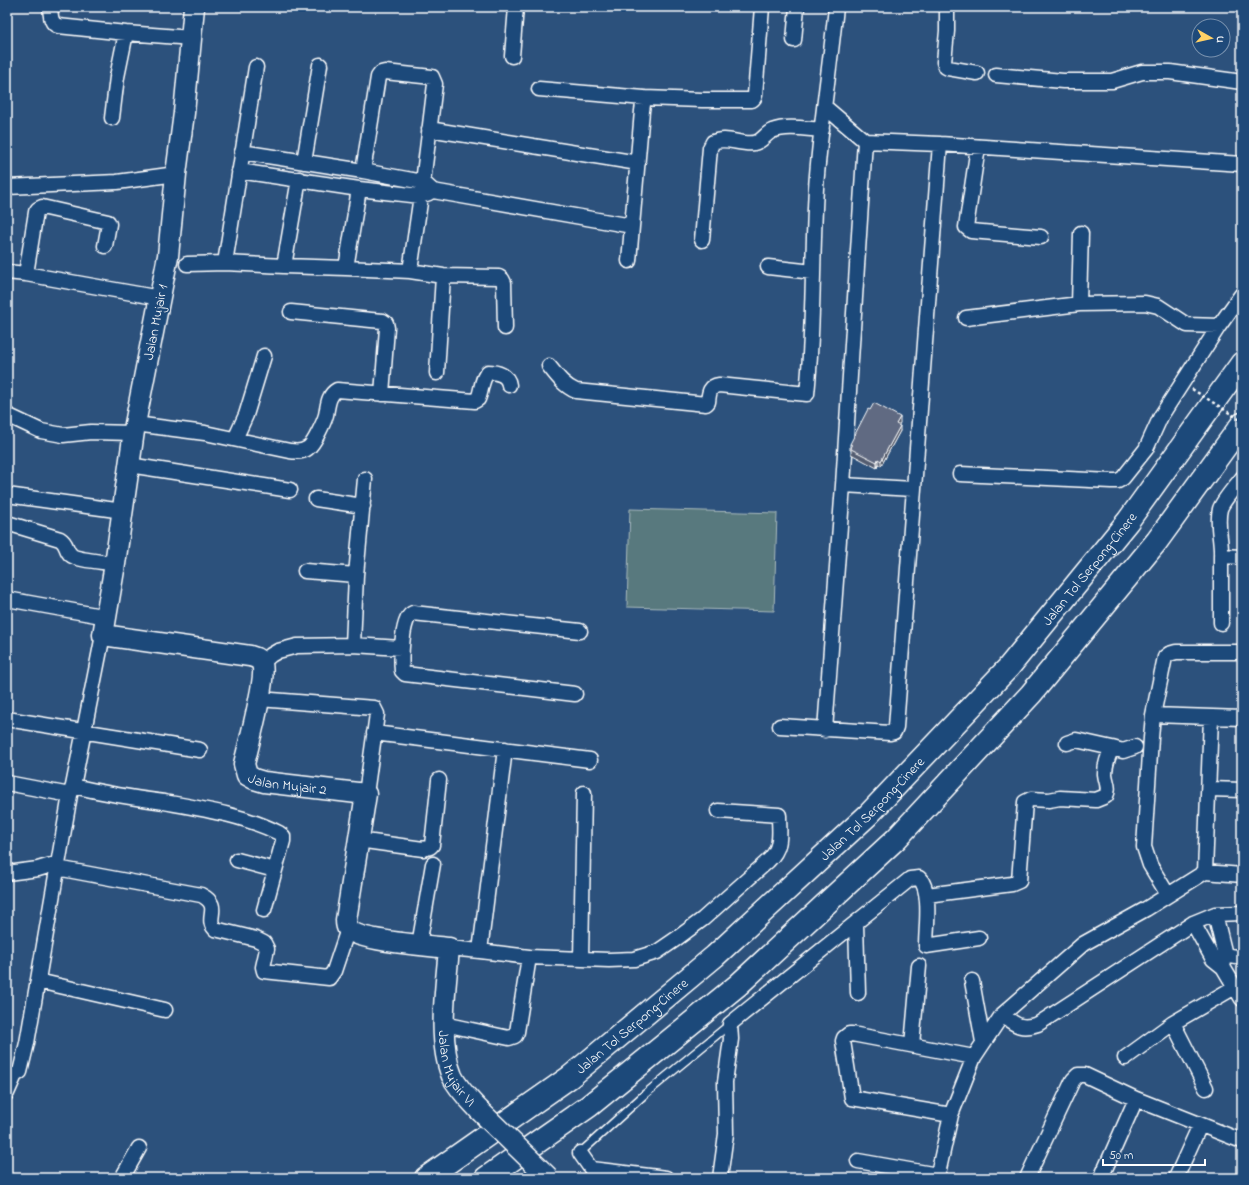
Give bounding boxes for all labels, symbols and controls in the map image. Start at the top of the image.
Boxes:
north arrow [1191,18,1231,58]
text: U [1211,35,1228,44]
street label: Jalan Mujair 1 [139,282,174,362]
street label: Jalan Tol Serpong–Cinere [1038,508,1143,631]
street label: Jalan Tol Serpong–Cinere [815,752,931,867]
street label: Jalan Mujair 2 [243,768,328,801]
street label: Jalan Tol Serpong–Cinere [572,973,694,1080]
street label: Jalan Mujair VI [432,1030,480,1112]
scale bar [1103,1141,1205,1167]
text: 50 m [1109,1147,1133,1165]

